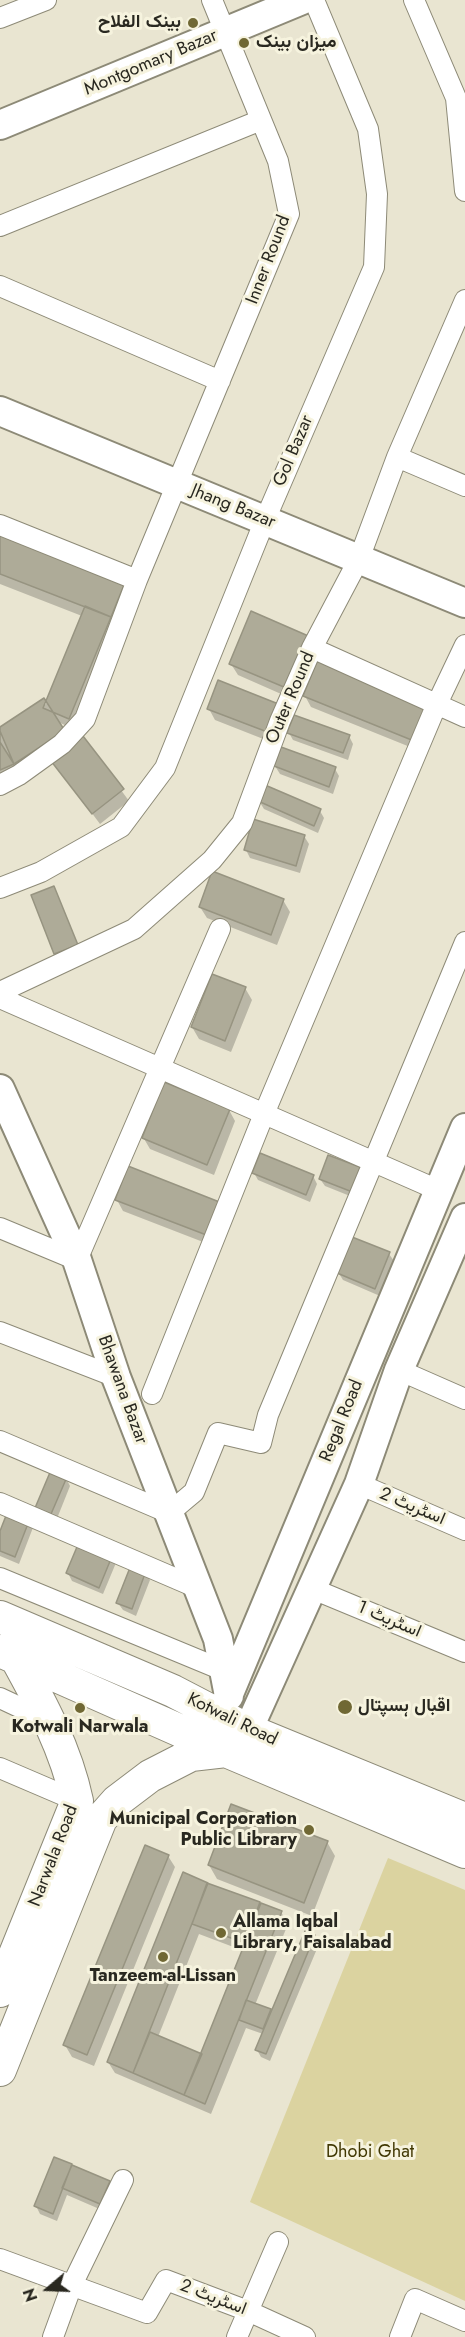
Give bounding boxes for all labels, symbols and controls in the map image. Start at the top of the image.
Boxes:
place label: بینک الفلاح [98,12,181,34]
marker: بینک الفلاح [186,16,200,30]
street label: Montgomary Bazar [81,25,221,101]
place label: میزان بینک [256,32,337,54]
marker: میزان بینک [237,36,251,50]
street label: Inner Round [242,213,296,307]
street label: Gol Bazar [269,412,319,490]
street label: Jhang Bazar [188,480,278,534]
street label: Outer Round [262,649,320,747]
street label: Bhawana Bazar [92,1333,152,1447]
street label: Regal Road [316,1377,368,1465]
street label: اسٹریٹ 2 [376,1484,448,1530]
street label: اسٹریٹ 1 [354,1597,424,1643]
street label: Kotwali Road [183,1689,281,1751]
place label: اقبال ہسپتال [358,1696,450,1718]
marker: اقبال ہسپتال [336,1698,354,1716]
marker: Kotwali Narwala [73,1701,87,1715]
place label: Kotwali Narwala [12,1717,148,1739]
street label: Narwala Road [25,1802,83,1910]
place label: Municipal Corporation Public Library [109,1809,297,1852]
marker: Municipal Corporation Public Library [302,1823,316,1837]
place label: Allama Iqbal Library, Faisalabad [233,1912,392,1954]
marker: Allama Iqbal Library, Faisalabad [214,1926,228,1940]
marker: Tanzeem-al-Lissan [156,1950,170,1964]
place label: Tanzeem-al-Lissan [90,1966,236,1988]
park label: Dhobi Ghat [326,2142,414,2164]
north arrow [18,2259,78,2319]
street label: اسٹریٹ 2 [177,2275,249,2321]
text: N [18,2285,43,2305]

